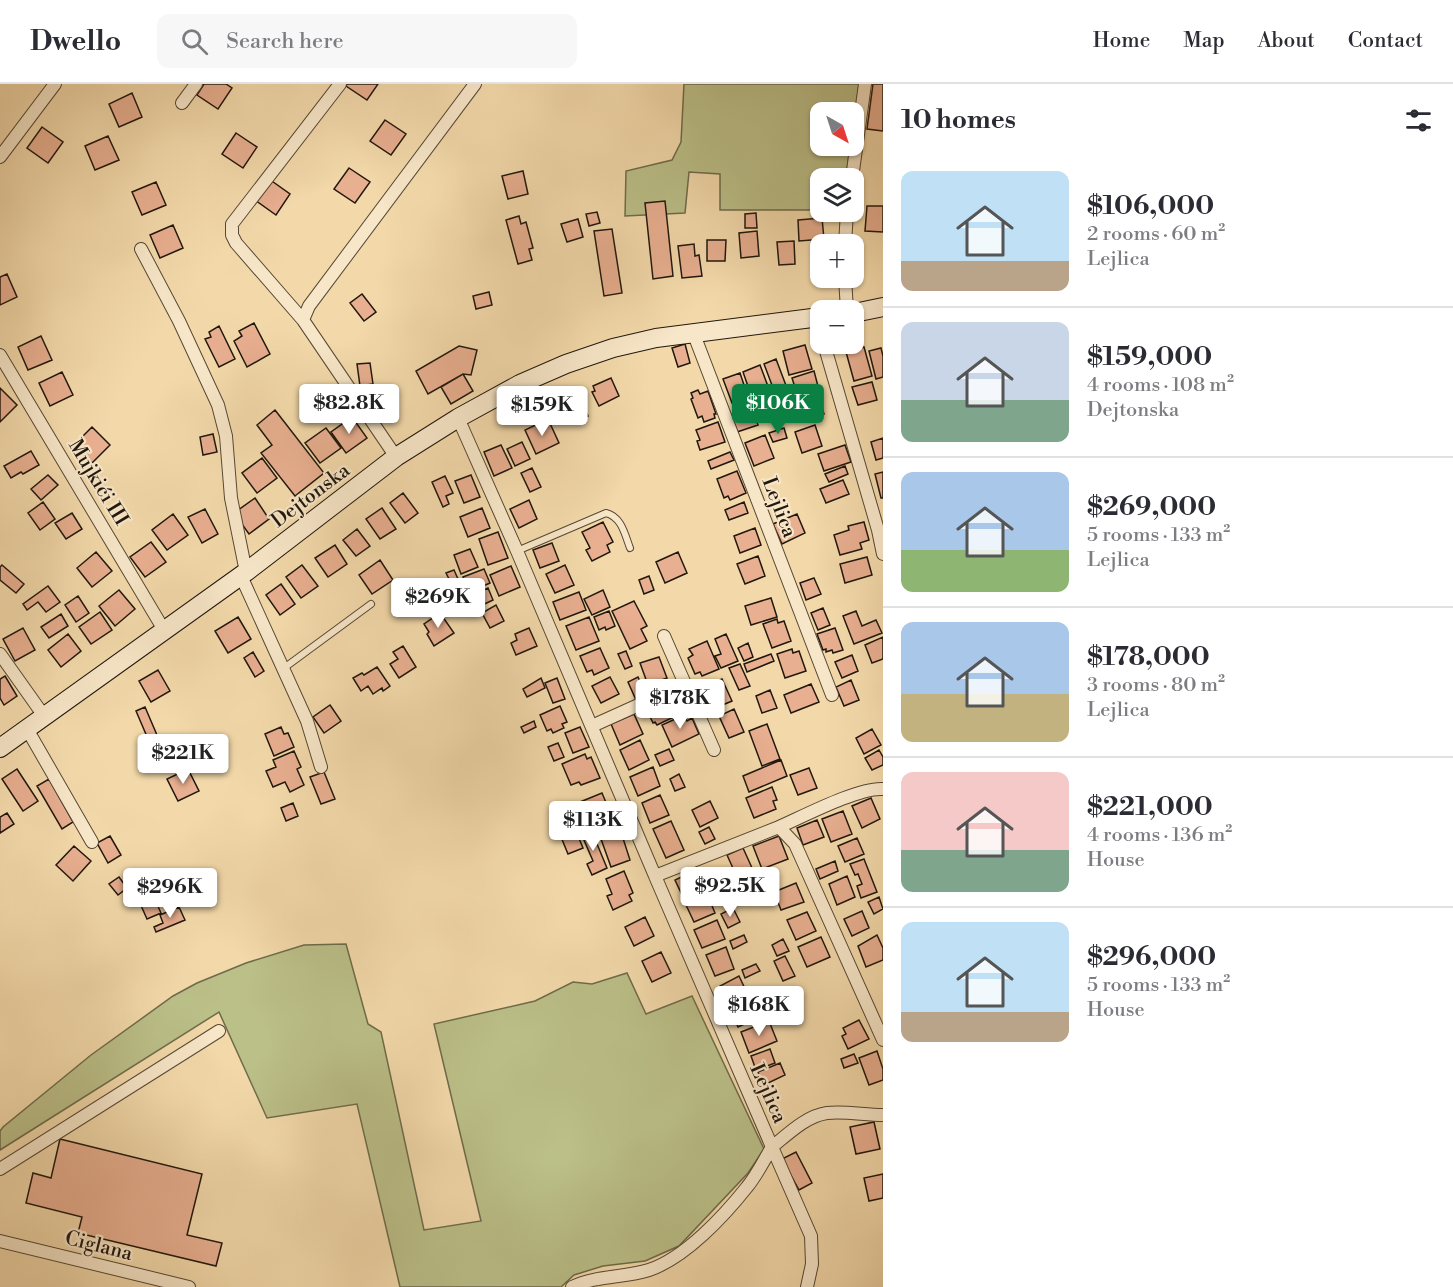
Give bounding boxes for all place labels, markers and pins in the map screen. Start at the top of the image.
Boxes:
pin: $82.8K [300,384,398,435]
pin: $106K [736,384,820,435]
pin: $159K [500,386,584,437]
pin: $269K [396,578,480,629]
pin: $178K [638,679,722,730]
pin: $221K [141,734,225,785]
pin: $113K [551,801,635,852]
pin: $92.5K [681,867,779,918]
pin: $296K [128,868,212,919]
pin: $168K [717,986,801,1037]

